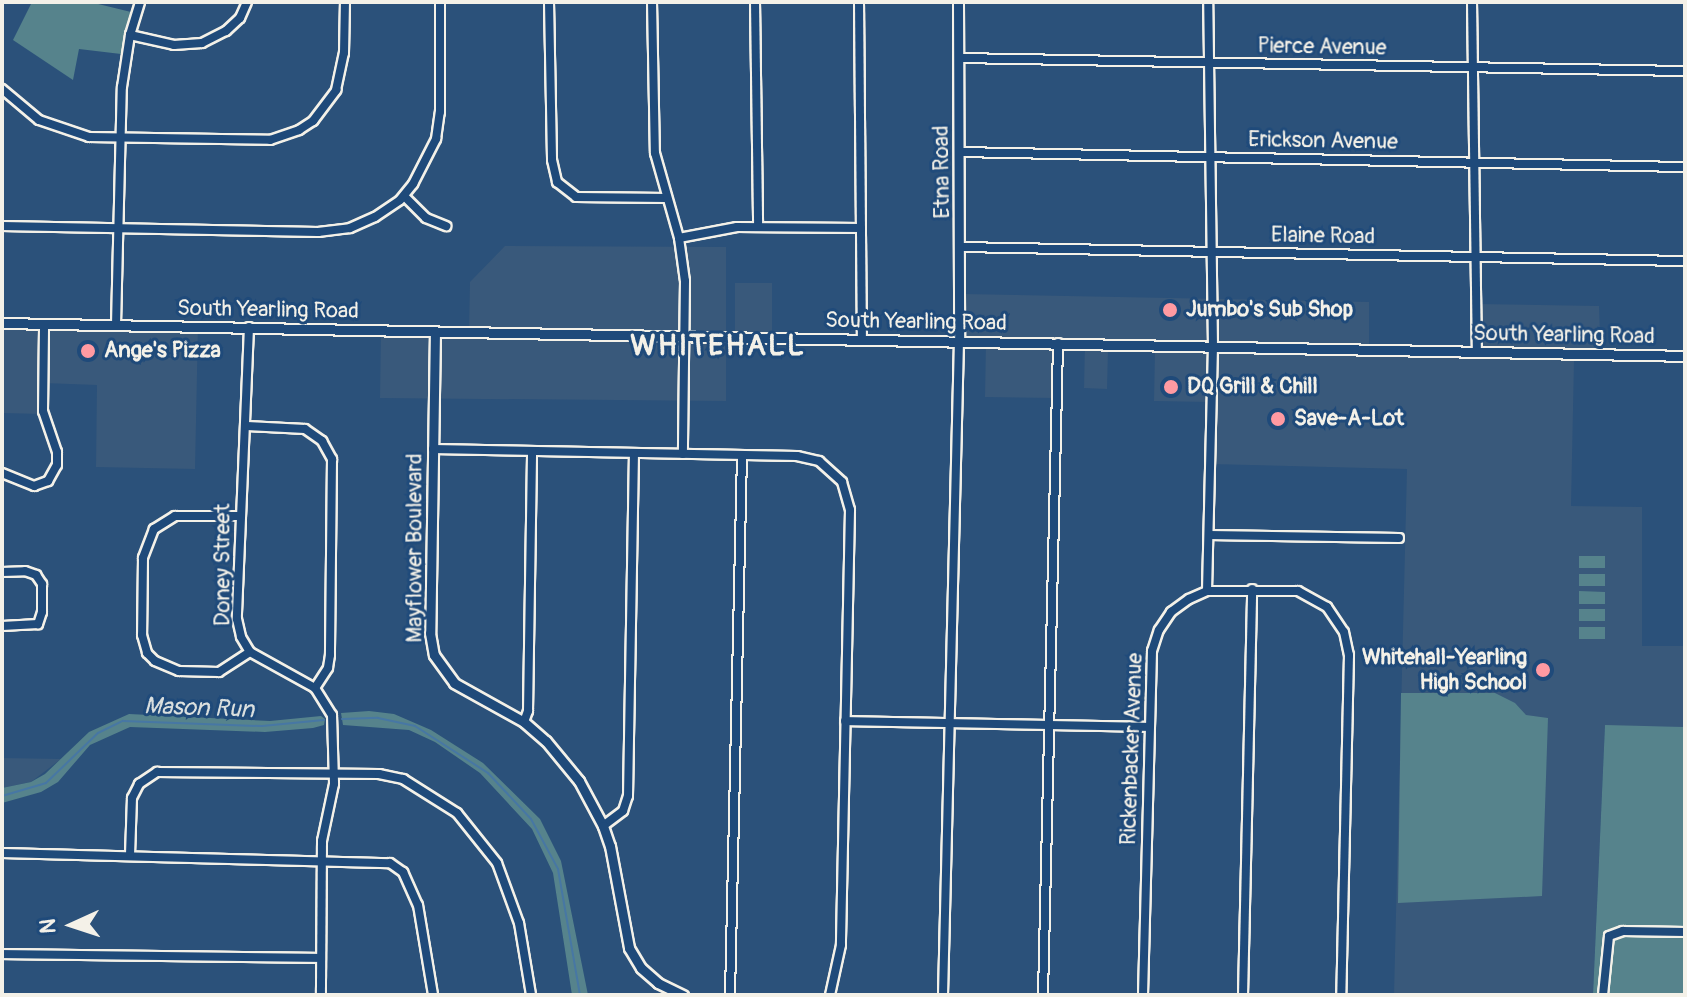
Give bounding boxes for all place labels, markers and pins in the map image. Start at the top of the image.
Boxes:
place label: Jumbo's Sub Shop [1186,297,1353,323]
marker: Jumbo's Sub Shop [1161,301,1179,319]
place label: Ange's Pizza [104,338,221,364]
marker: Ange's Pizza [79,342,97,360]
place label: DQ Grill & Chill [1187,374,1318,400]
marker: DQ Grill & Chill [1162,378,1180,396]
place label: Save-A-Lot [1294,406,1404,432]
marker: Save-A-Lot [1269,410,1287,428]
place label: Whitehall-Yearling High School [1362,644,1527,696]
marker: Whitehall-Yearling High School [1534,661,1552,679]

